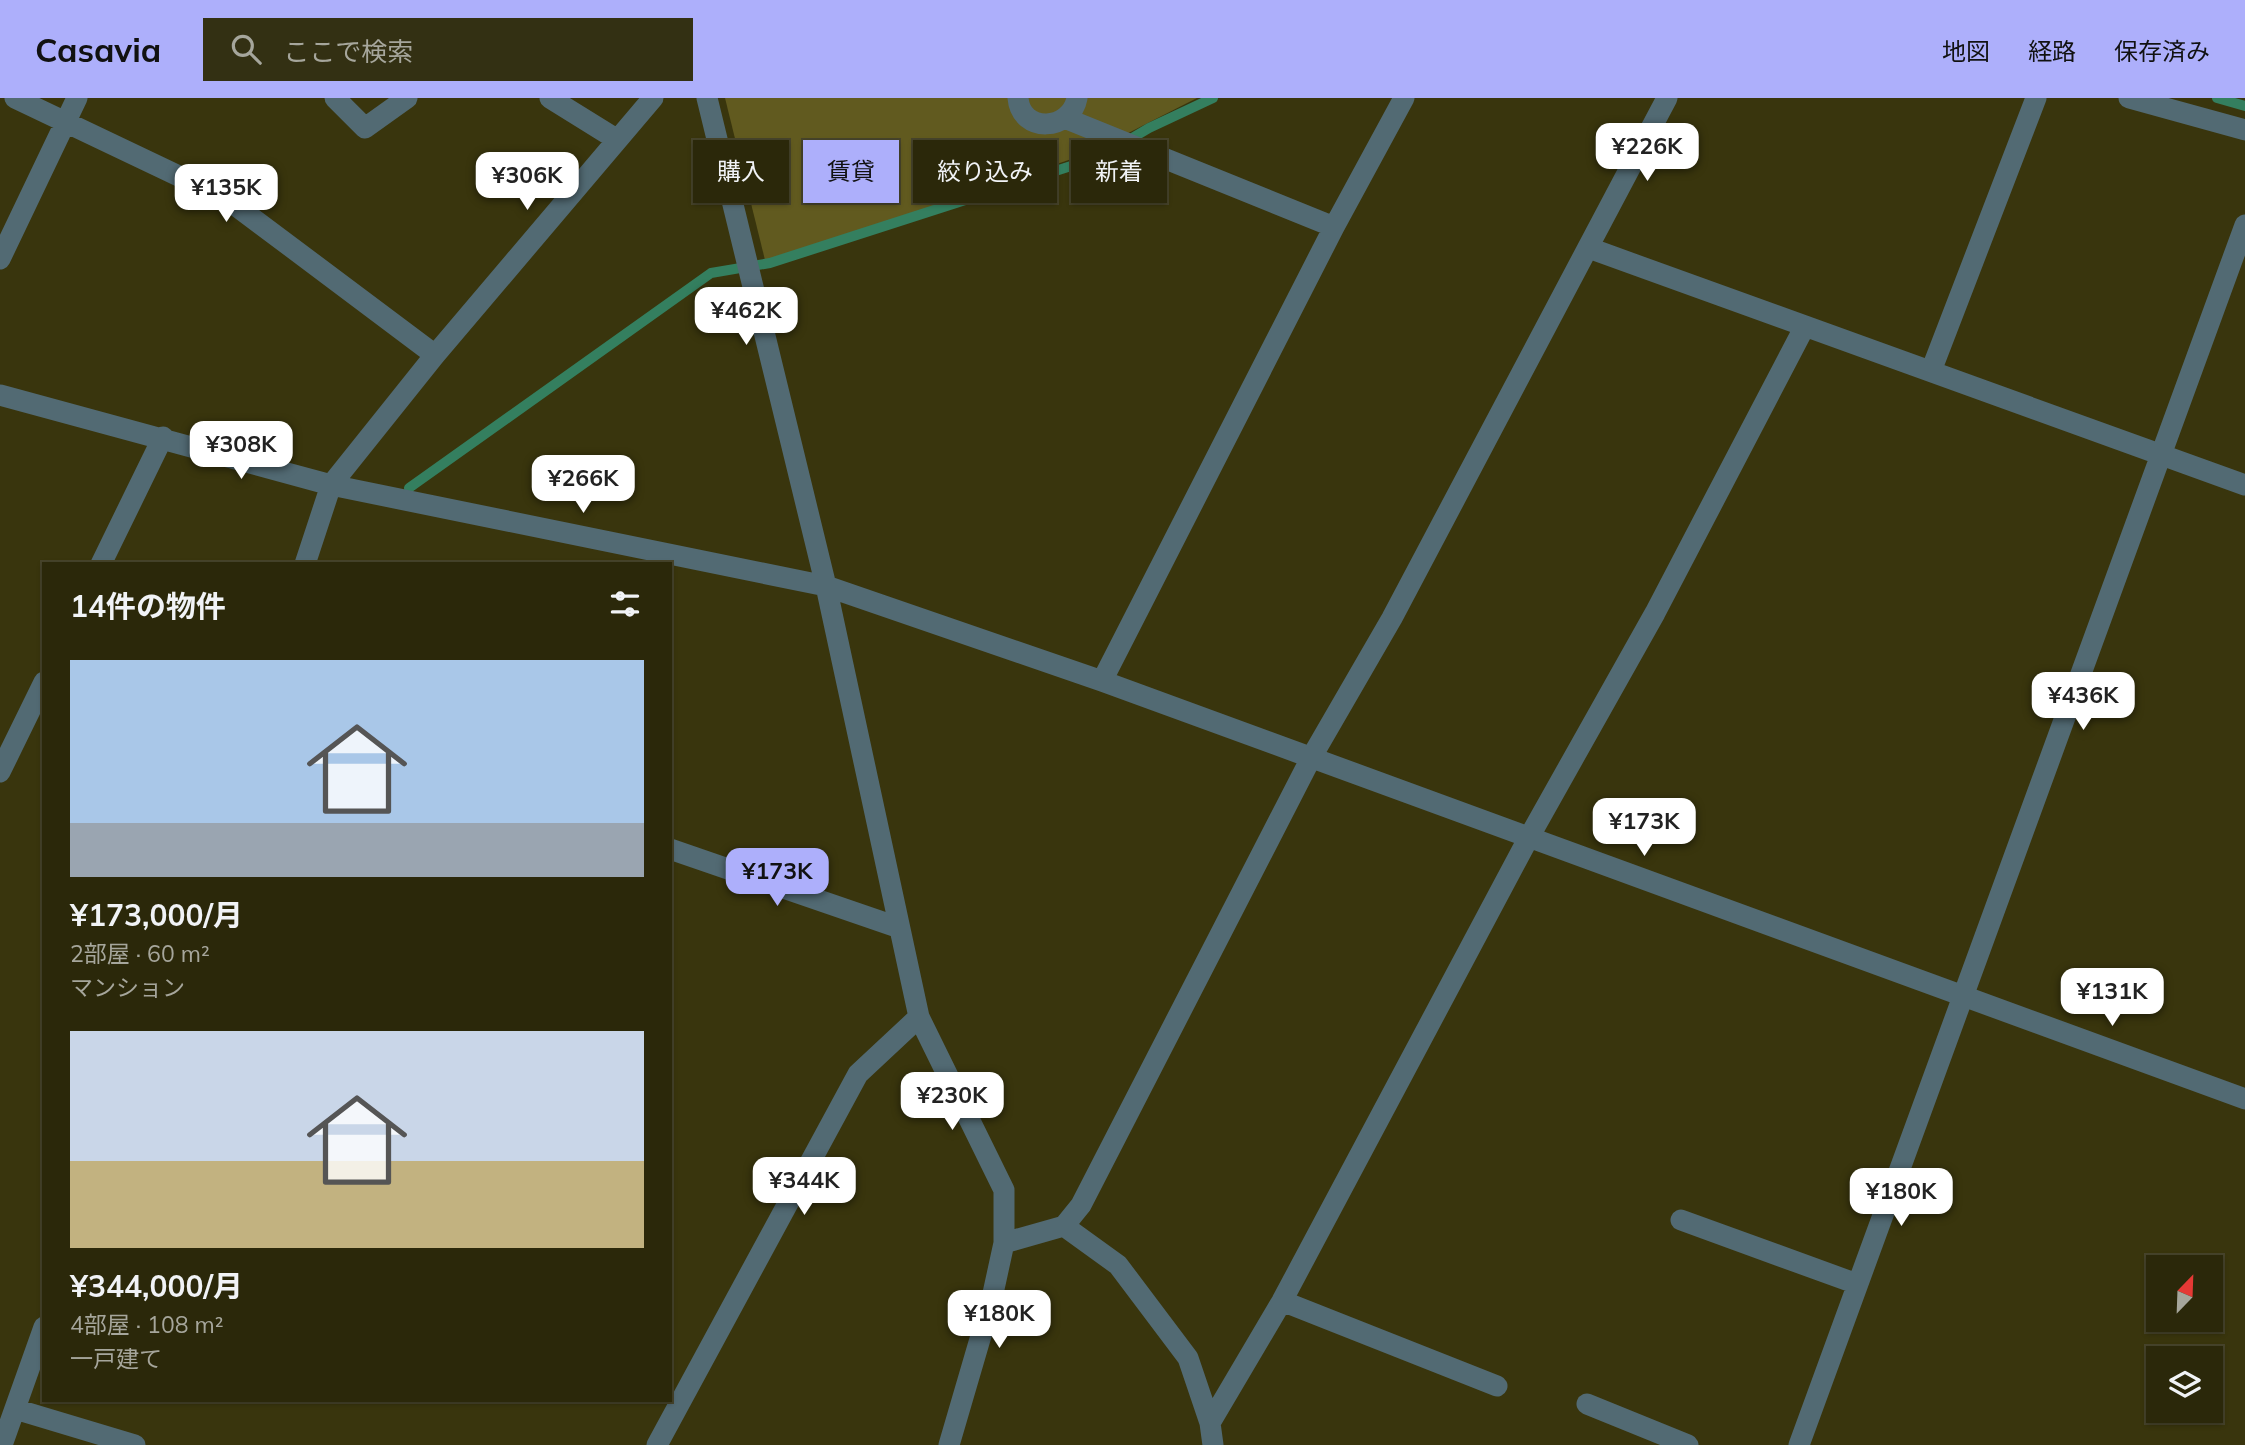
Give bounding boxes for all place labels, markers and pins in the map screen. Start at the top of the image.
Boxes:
pin: ¥226K [1598,123,1696,183]
pin: ¥306K [478,152,576,212]
pin: ¥135K [177,164,275,224]
pin: ¥462K [697,288,795,347]
pin: ¥308K [192,422,290,481]
pin: ¥266K [534,456,632,515]
pin: ¥436K [2034,672,2132,732]
pin: ¥173K [1595,798,1693,858]
pin: ¥173K [728,848,826,908]
pin: ¥131K [2063,968,2161,1028]
pin: ¥230K [903,1072,1001,1132]
pin: ¥344K [755,1158,853,1217]
pin: ¥180K [1852,1168,1950,1228]
pin: ¥180K [950,1290,1048,1350]

